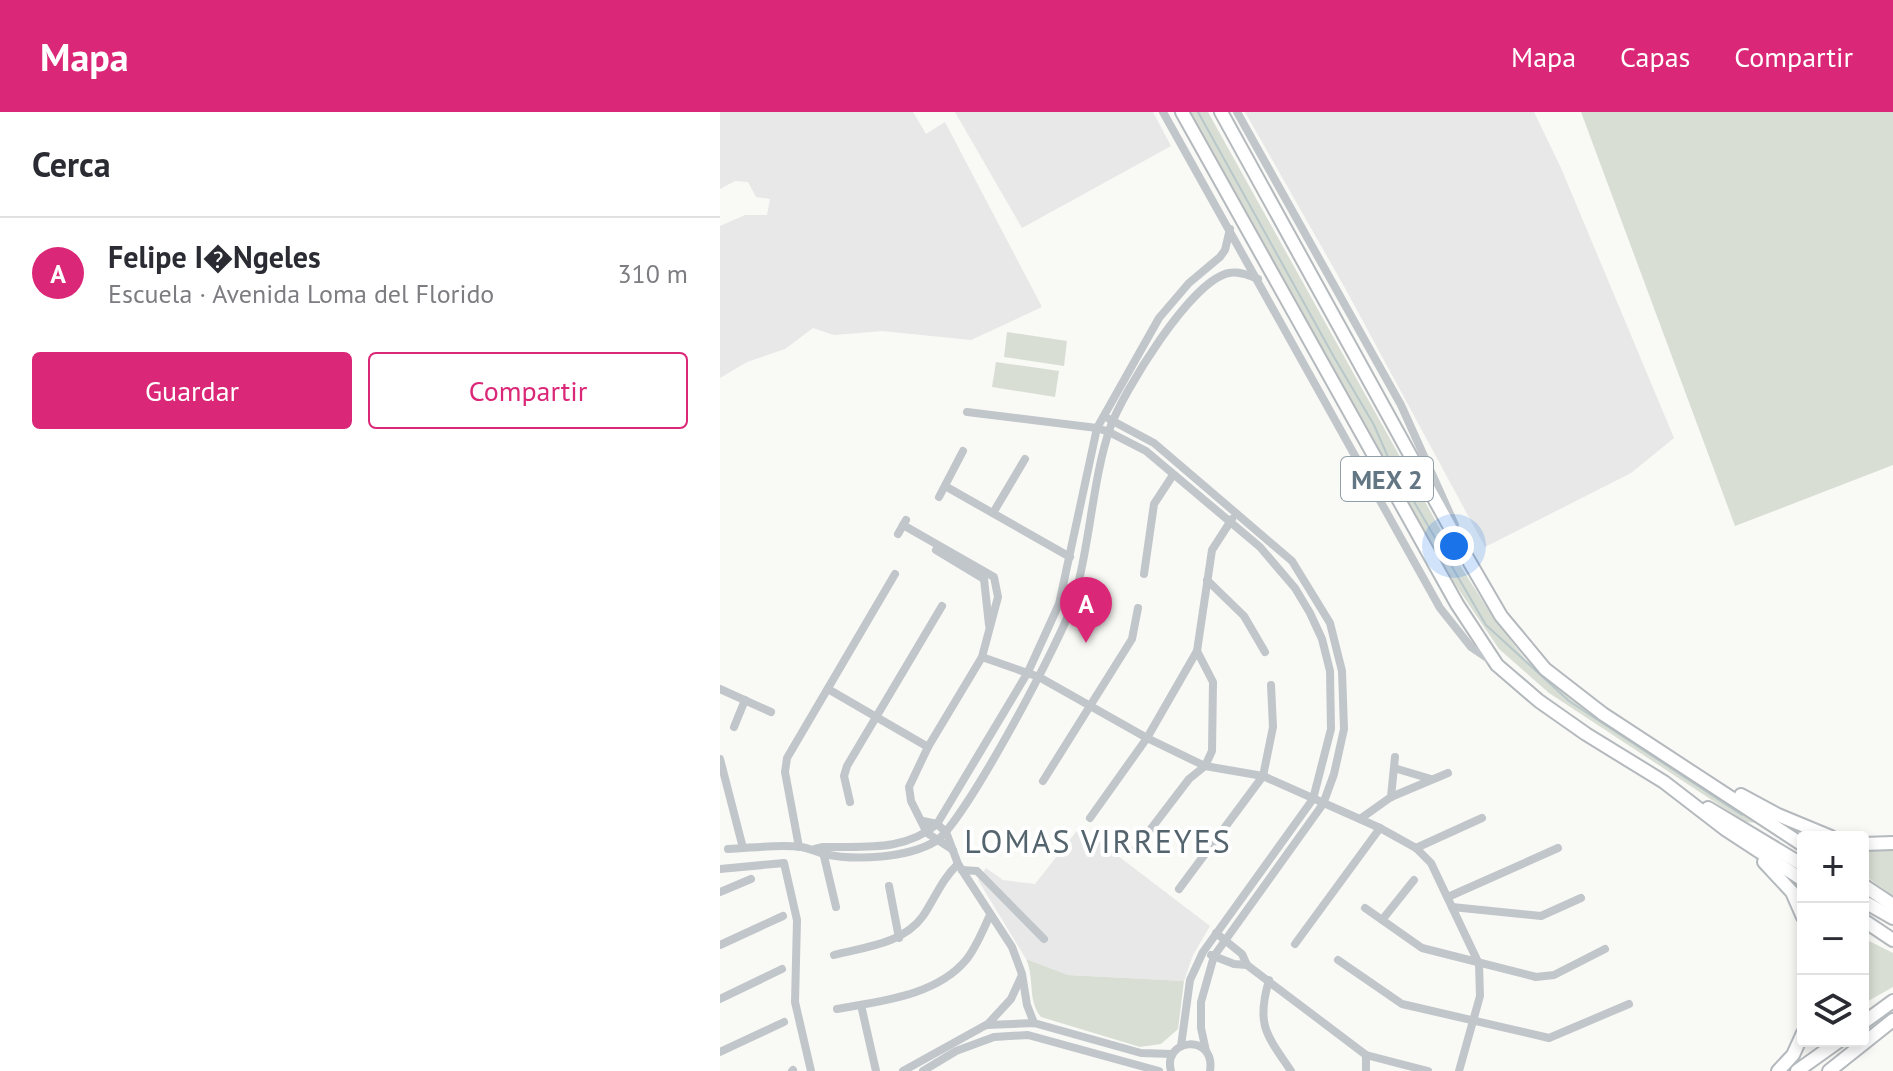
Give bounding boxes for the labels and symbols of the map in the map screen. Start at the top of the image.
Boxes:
road number: MEX 2 [1341,457,1433,501]
your location [1434,526,1474,566]
pin: A [1060,577,1112,643]
district label: LOMAS VIRREYES [964,820,1232,862]

